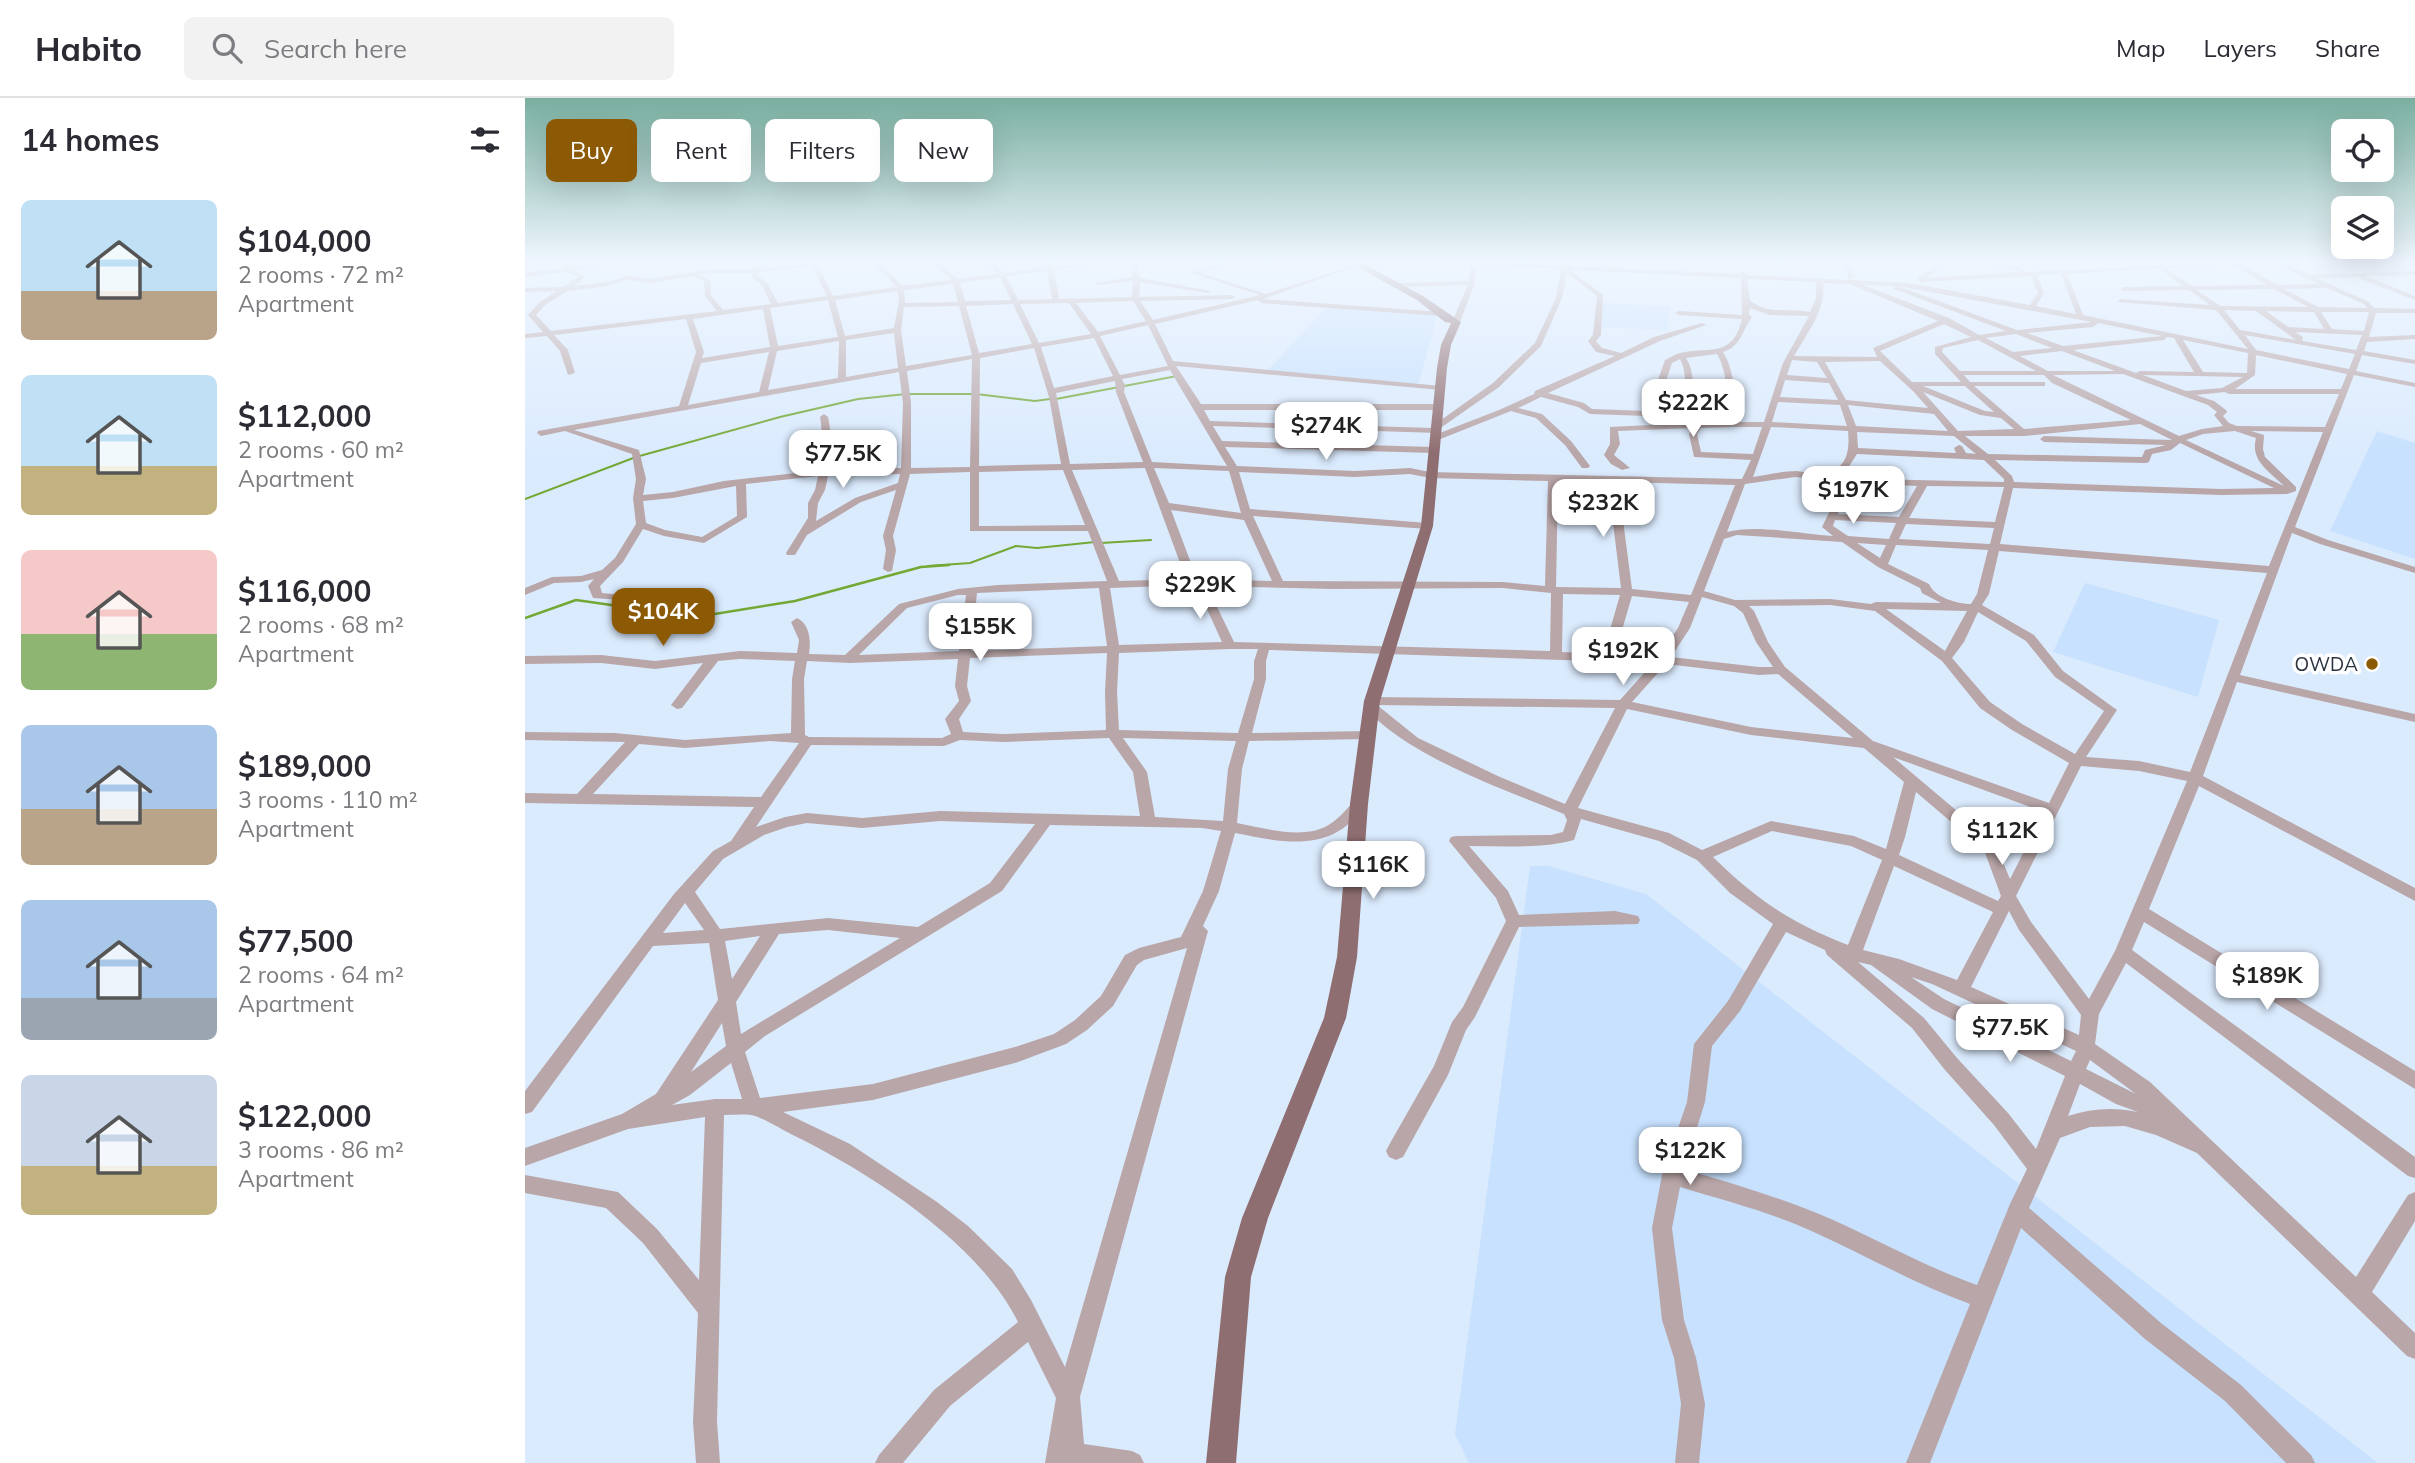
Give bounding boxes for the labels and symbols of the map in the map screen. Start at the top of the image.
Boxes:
pin: $222K [1644,380,1742,439]
pin: $274K [1277,402,1375,462]
pin: $77.5K [786,430,900,490]
pin: $197K [1804,466,1902,526]
pin: $232K [1554,480,1652,539]
pin: $229K [1151,561,1249,621]
pin: $104K [614,588,712,648]
pin: $155K [931,603,1029,663]
pin: $192K [1574,628,1672,687]
place label: OWDA [2295,652,2358,676]
marker: OWDA [2364,656,2380,672]
pin: $112K [1953,808,2051,867]
pin: $116K [1324,842,1422,901]
pin: $189K [2218,953,2316,1012]
pin: $77.5K [1953,1004,2067,1064]
pin: $122K [1641,1128,1739,1187]

